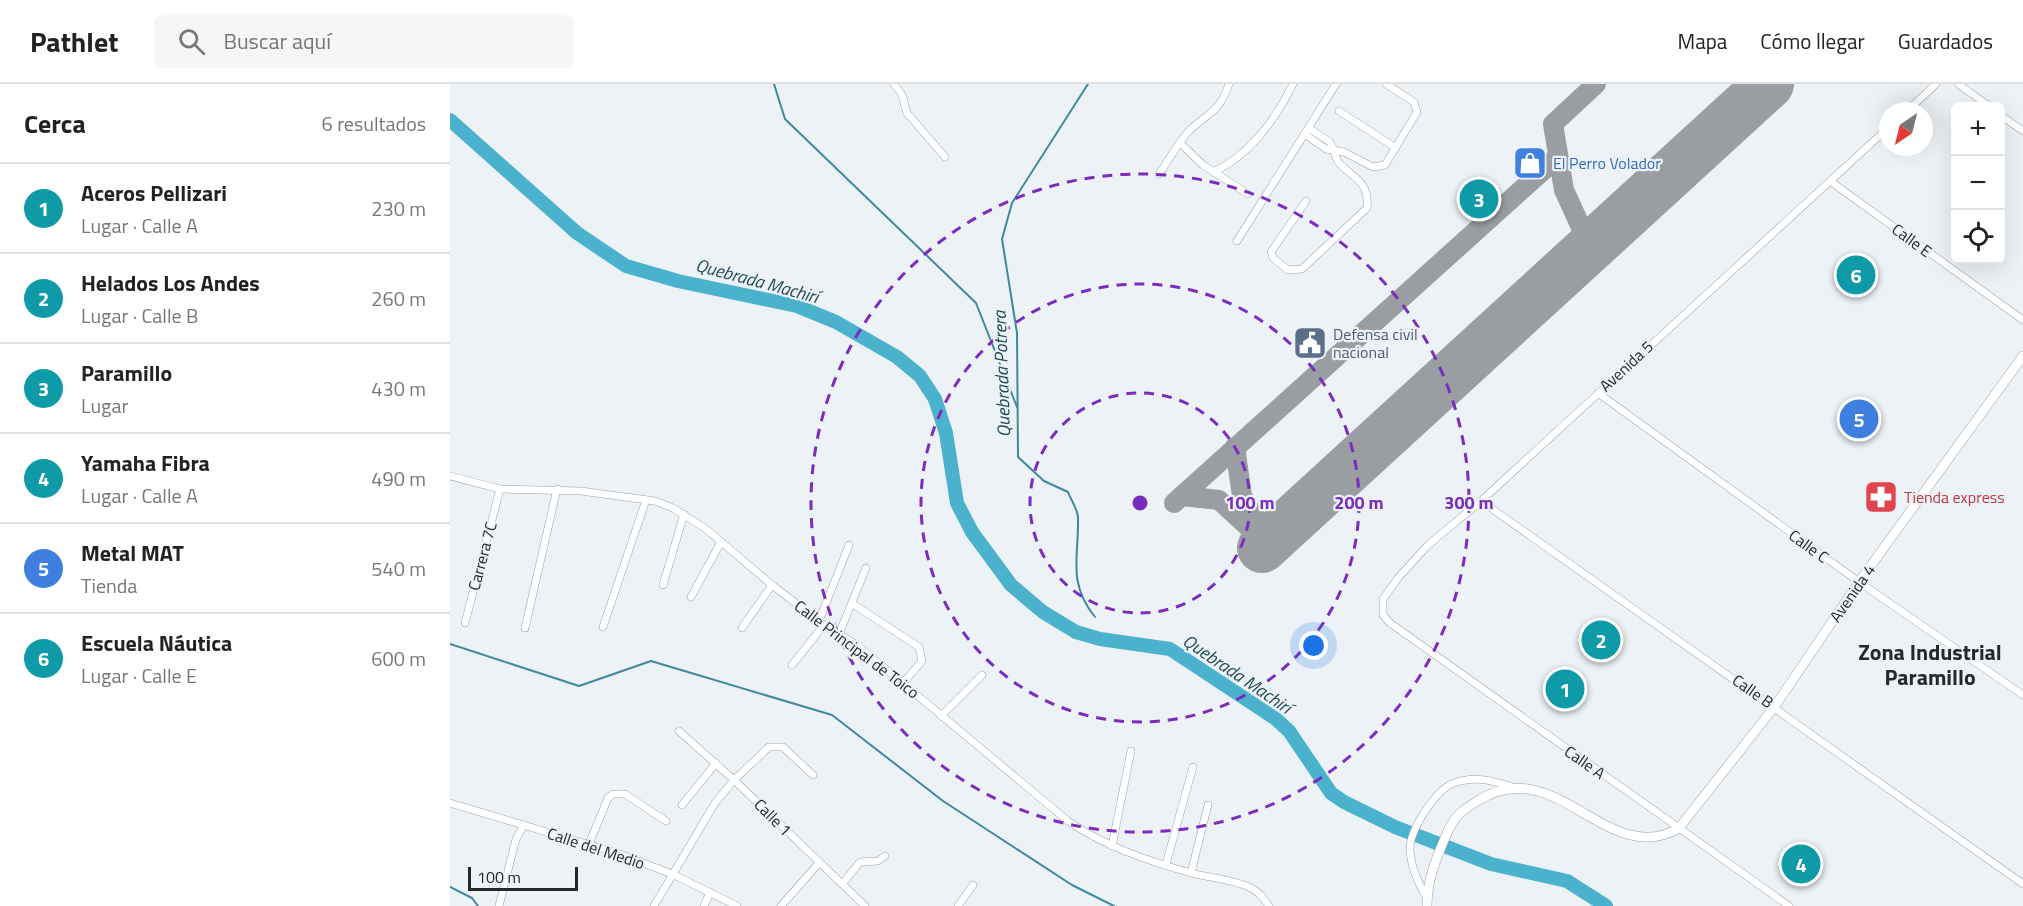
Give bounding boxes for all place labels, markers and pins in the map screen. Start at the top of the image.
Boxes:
shop icon: El Perro Volador [1512,145,1548,181]
place label: El Perro Volador [1553,151,1661,175]
pin: 3 [1460,176,1498,222]
pin: 6 [1836,252,1876,297]
place label: Defensa civil nacional [1333,322,1418,364]
public building icon: Defensa civil nacional [1292,325,1328,361]
pin: 5 [1840,396,1878,442]
pharmacy icon: Tienda express [1863,479,1899,515]
place label: Tienda express [1904,485,2005,509]
centre of rings [1130,493,1150,513]
pin: 2 [1582,618,1620,662]
pin: 1 [1546,666,1584,712]
pin: 4 [1782,842,1820,886]

